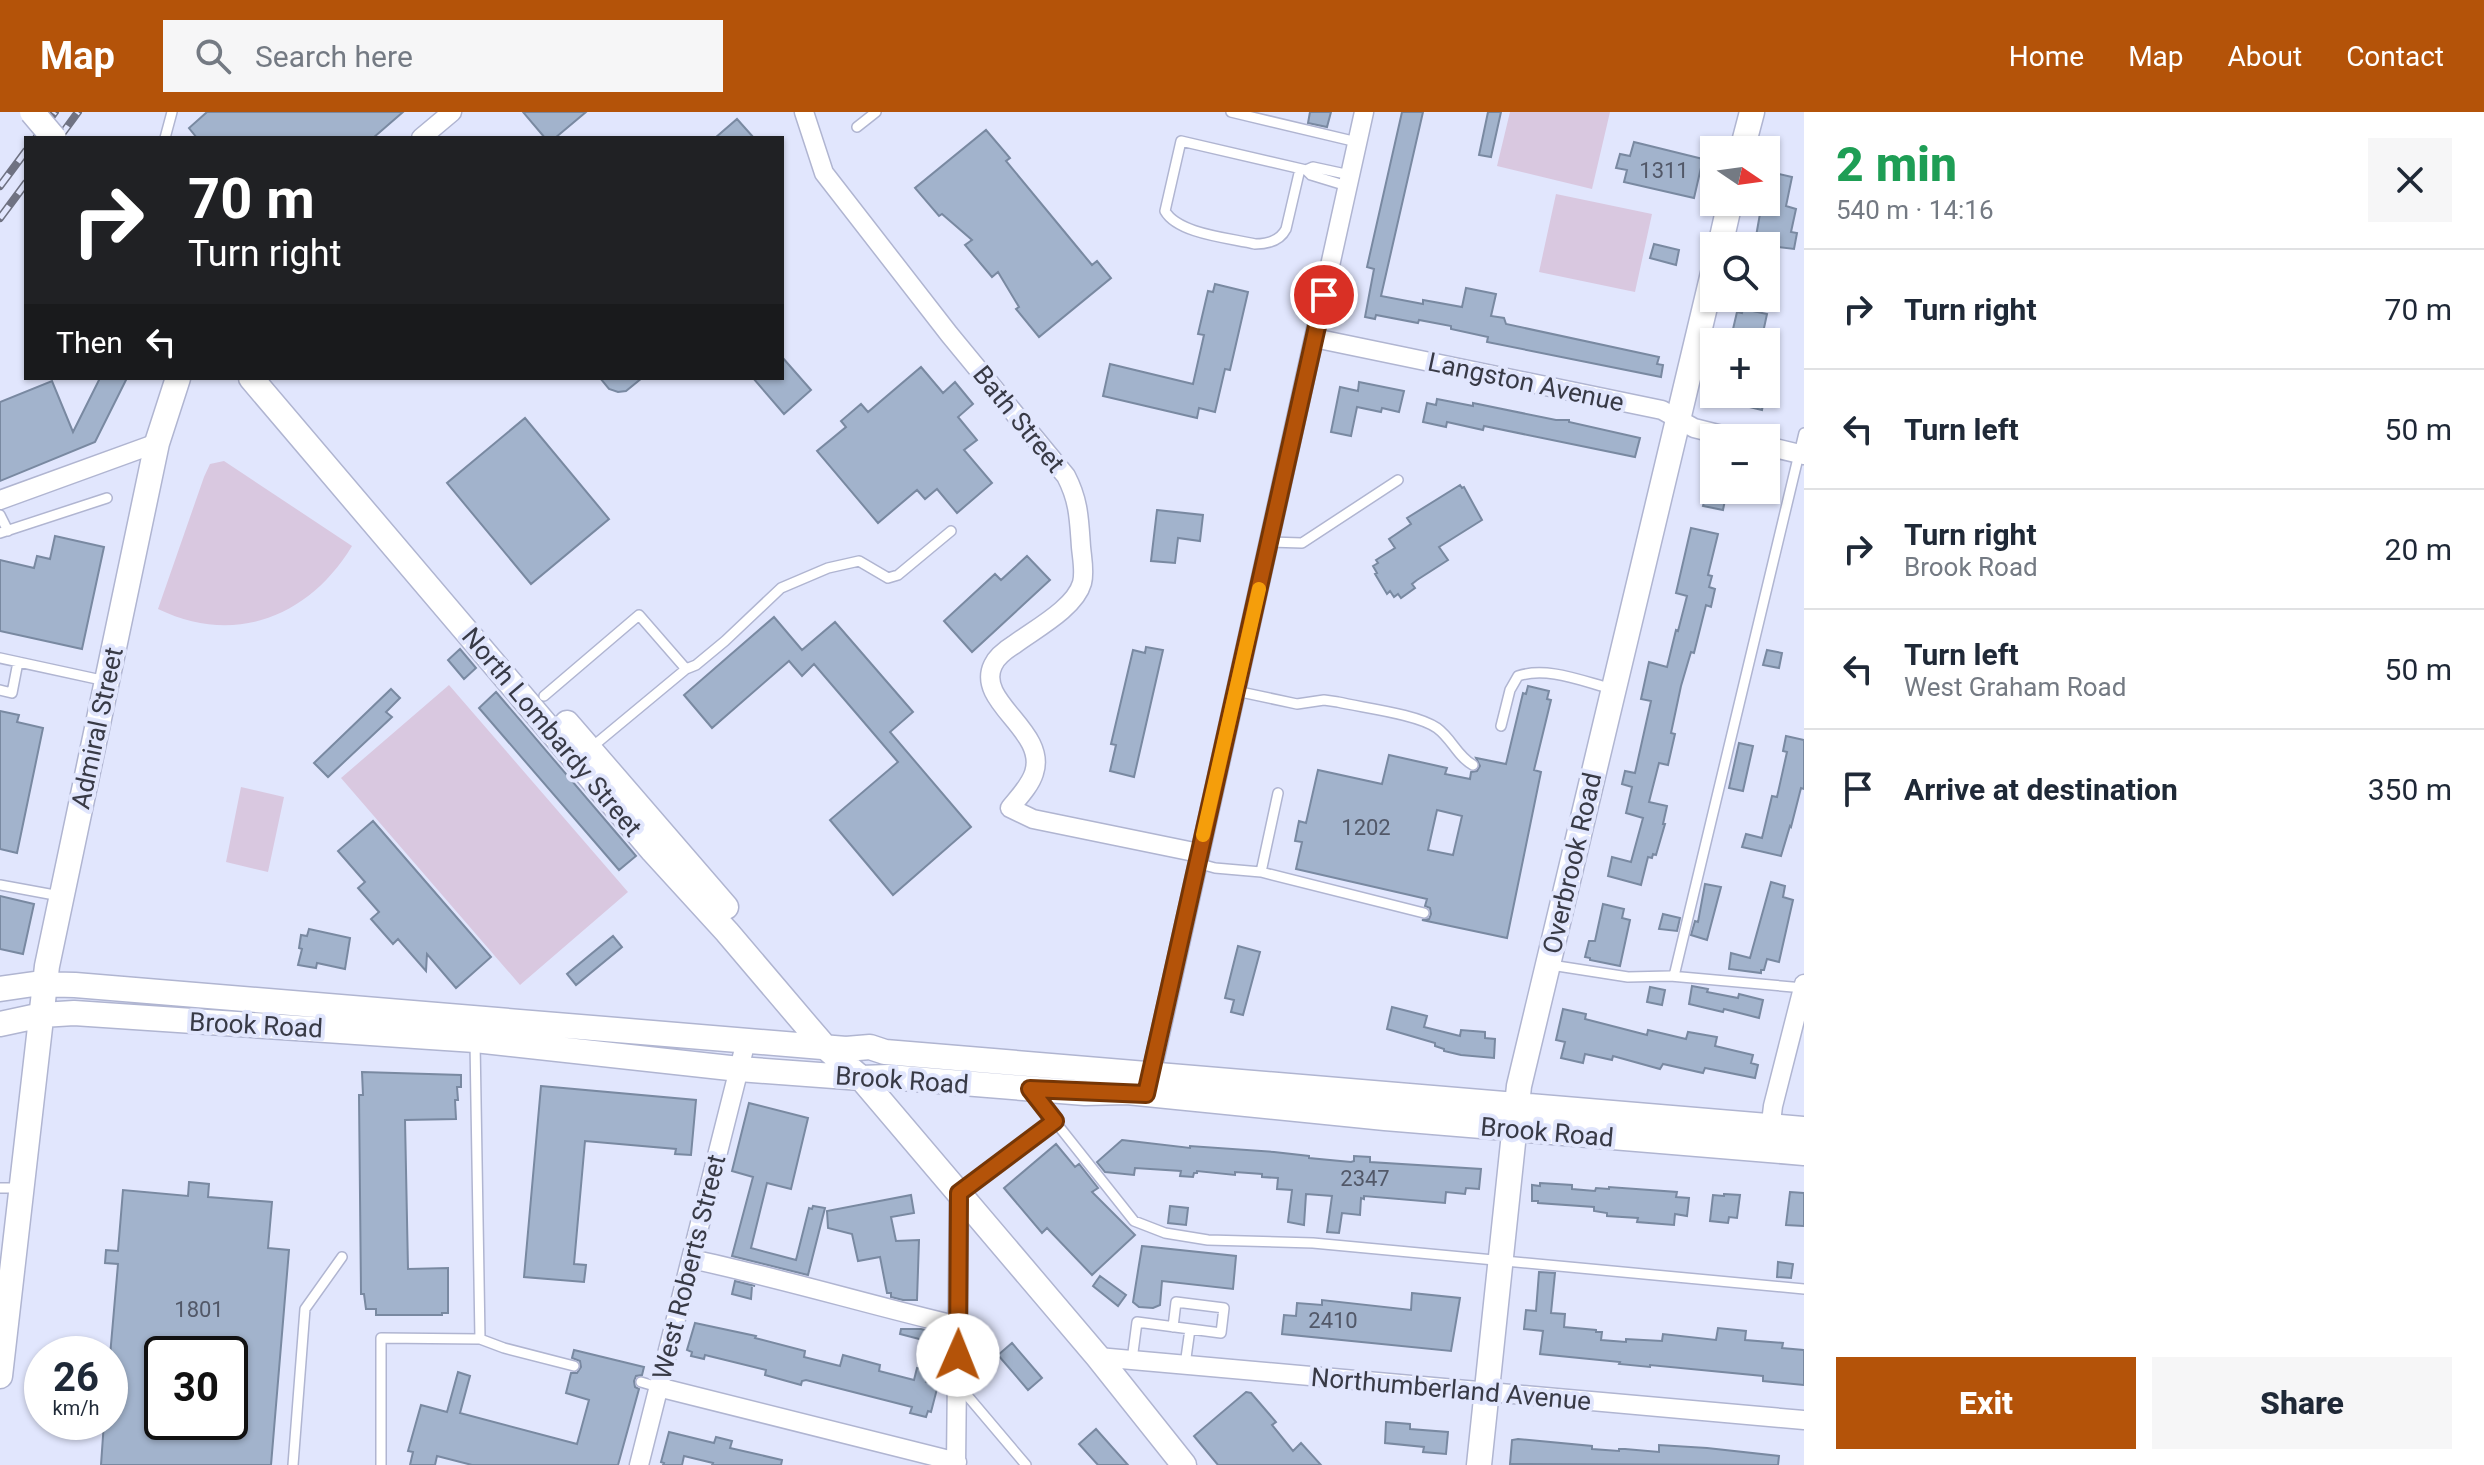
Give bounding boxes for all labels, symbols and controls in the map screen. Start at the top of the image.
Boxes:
search box [163,20,723,92]
text: Map [40,34,115,78]
icon: search [191,34,235,78]
text: Search here [255,39,413,74]
text: Home [2009,40,2084,73]
text: Map [2128,40,2184,73]
text: About [2228,40,2302,73]
text: Contact [2346,40,2444,73]
north arrow [1700,136,1780,216]
map controls [1700,136,1780,504]
text: 2 min [1836,136,1957,193]
button: close [2368,138,2452,222]
house number: 1311 [1639,158,1689,183]
text: 70 m [188,166,315,232]
icon: right [56,168,160,272]
text: 540 m · 14:16 [1836,195,1994,225]
button: search [1700,232,1780,312]
text: Turn right [188,233,341,275]
pin [1290,261,1358,329]
icon: arrive [1302,273,1346,317]
icon: right [1836,287,1880,331]
text: Turn right [1904,292,2037,327]
text: 70 m [2385,292,2452,327]
icon: left [139,320,183,364]
text: Then [56,325,123,360]
button: + [1700,328,1780,408]
street label: Langston Avenue [1425,347,1627,417]
street label: Bath Street [967,360,1071,478]
icon: left [1836,407,1880,451]
text: Turn left [1904,412,2019,447]
text: 50 m [2385,412,2452,447]
button: − [1700,424,1780,504]
text: Turn right [1904,517,2037,552]
icon: right [1836,527,1880,571]
text: 20 m [2385,532,2452,567]
text: Brook Road [1904,552,2038,582]
street label: North Lombardy Street [456,622,648,842]
text: Turn left [1904,637,2019,672]
street label: Admiral Street [65,644,129,812]
icon: left [1836,647,1880,691]
text: 50 m [2385,652,2452,687]
text: West Graham Road [1904,672,2126,702]
icon: arrive [1836,767,1880,811]
street label: Overbrook Road [1537,769,1607,957]
text: Arrive at destination [1904,772,2178,807]
text: 350 m [2368,772,2452,807]
house number: 1202 [1341,815,1391,840]
street label: Brook Road [188,1007,324,1043]
street label: Brook Road [834,1060,970,1100]
street label: Brook Road [1479,1111,1615,1153]
street label: West Roberts Street [647,1152,731,1382]
house number: 2347 [1340,1166,1390,1191]
house number: 1801 [174,1297,224,1322]
house number: 2410 [1308,1308,1358,1333]
position arrow [916,1313,1000,1397]
speed limit sign: 30 [144,1336,248,1440]
text: 26 [53,1354,99,1401]
button: Exit [1836,1357,2136,1449]
button: Share [2152,1357,2452,1449]
street label: Northumberland Avenue [1310,1362,1592,1416]
text: km/h [53,1396,99,1420]

